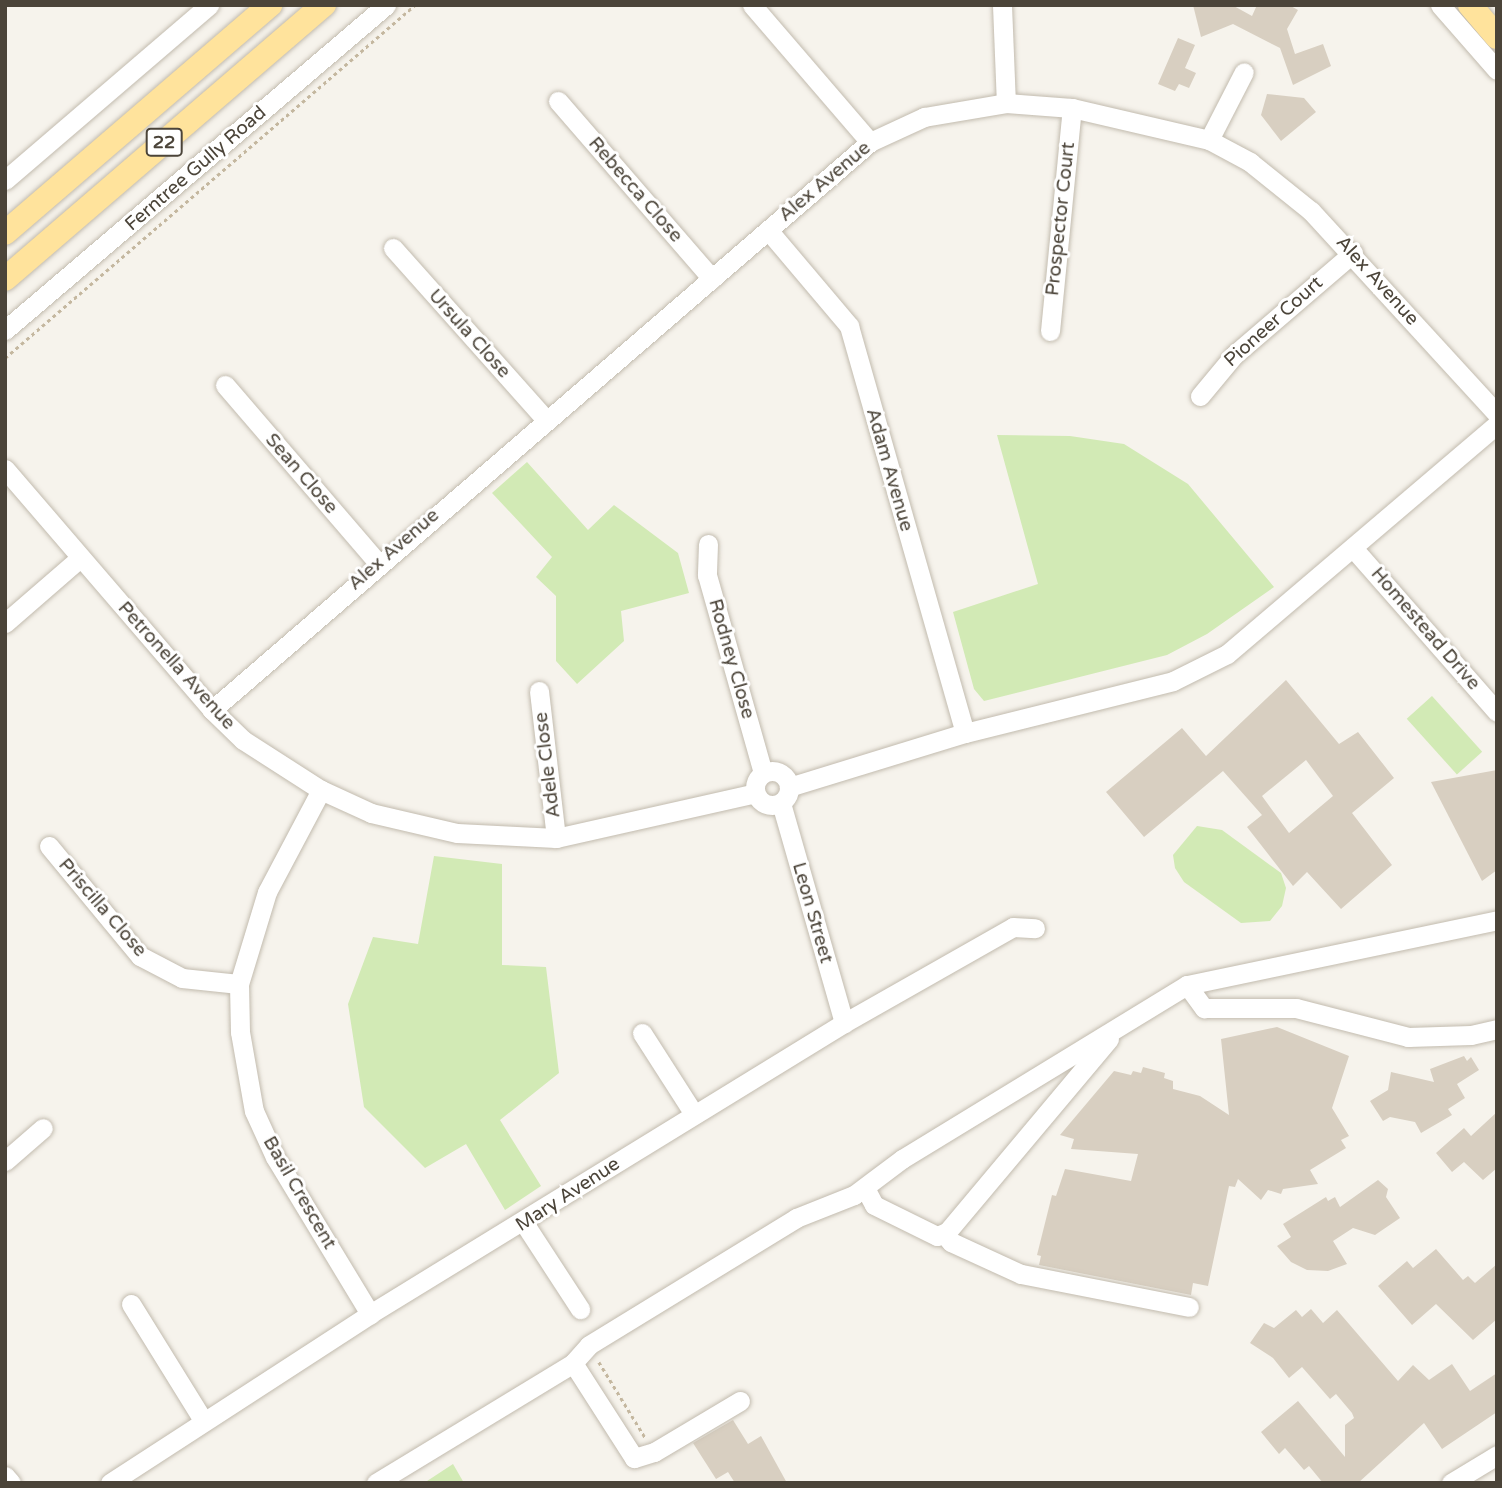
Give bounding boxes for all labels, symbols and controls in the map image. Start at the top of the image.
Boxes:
street label: Ferntree Gully Road [121,102,271,236]
road number: 22 [145,127,183,156]
street label: Rebecca Close [583,133,687,247]
street label: Alex Avenue [775,137,875,227]
street label: Prospector Court [1042,141,1080,297]
street label: Alex Avenue [1331,232,1423,330]
street label: Pioneer Court [1220,272,1328,372]
street label: Ursula Close [423,285,515,383]
street label: Adam Avenue [861,406,917,534]
street label: Sean Close [260,429,342,519]
street label: Alex Avenue [344,504,444,596]
street label: Homestead Drive [1366,563,1484,695]
street label: Rodney Close [703,596,759,722]
street label: Petronella Avenue [113,597,239,735]
street label: Adele Close [530,711,566,819]
street label: Priscilla Close [53,854,151,962]
street label: Leon Street [787,860,837,966]
street label: Basil Crescent [257,1132,341,1254]
street label: Mary Avenue [512,1153,624,1237]

